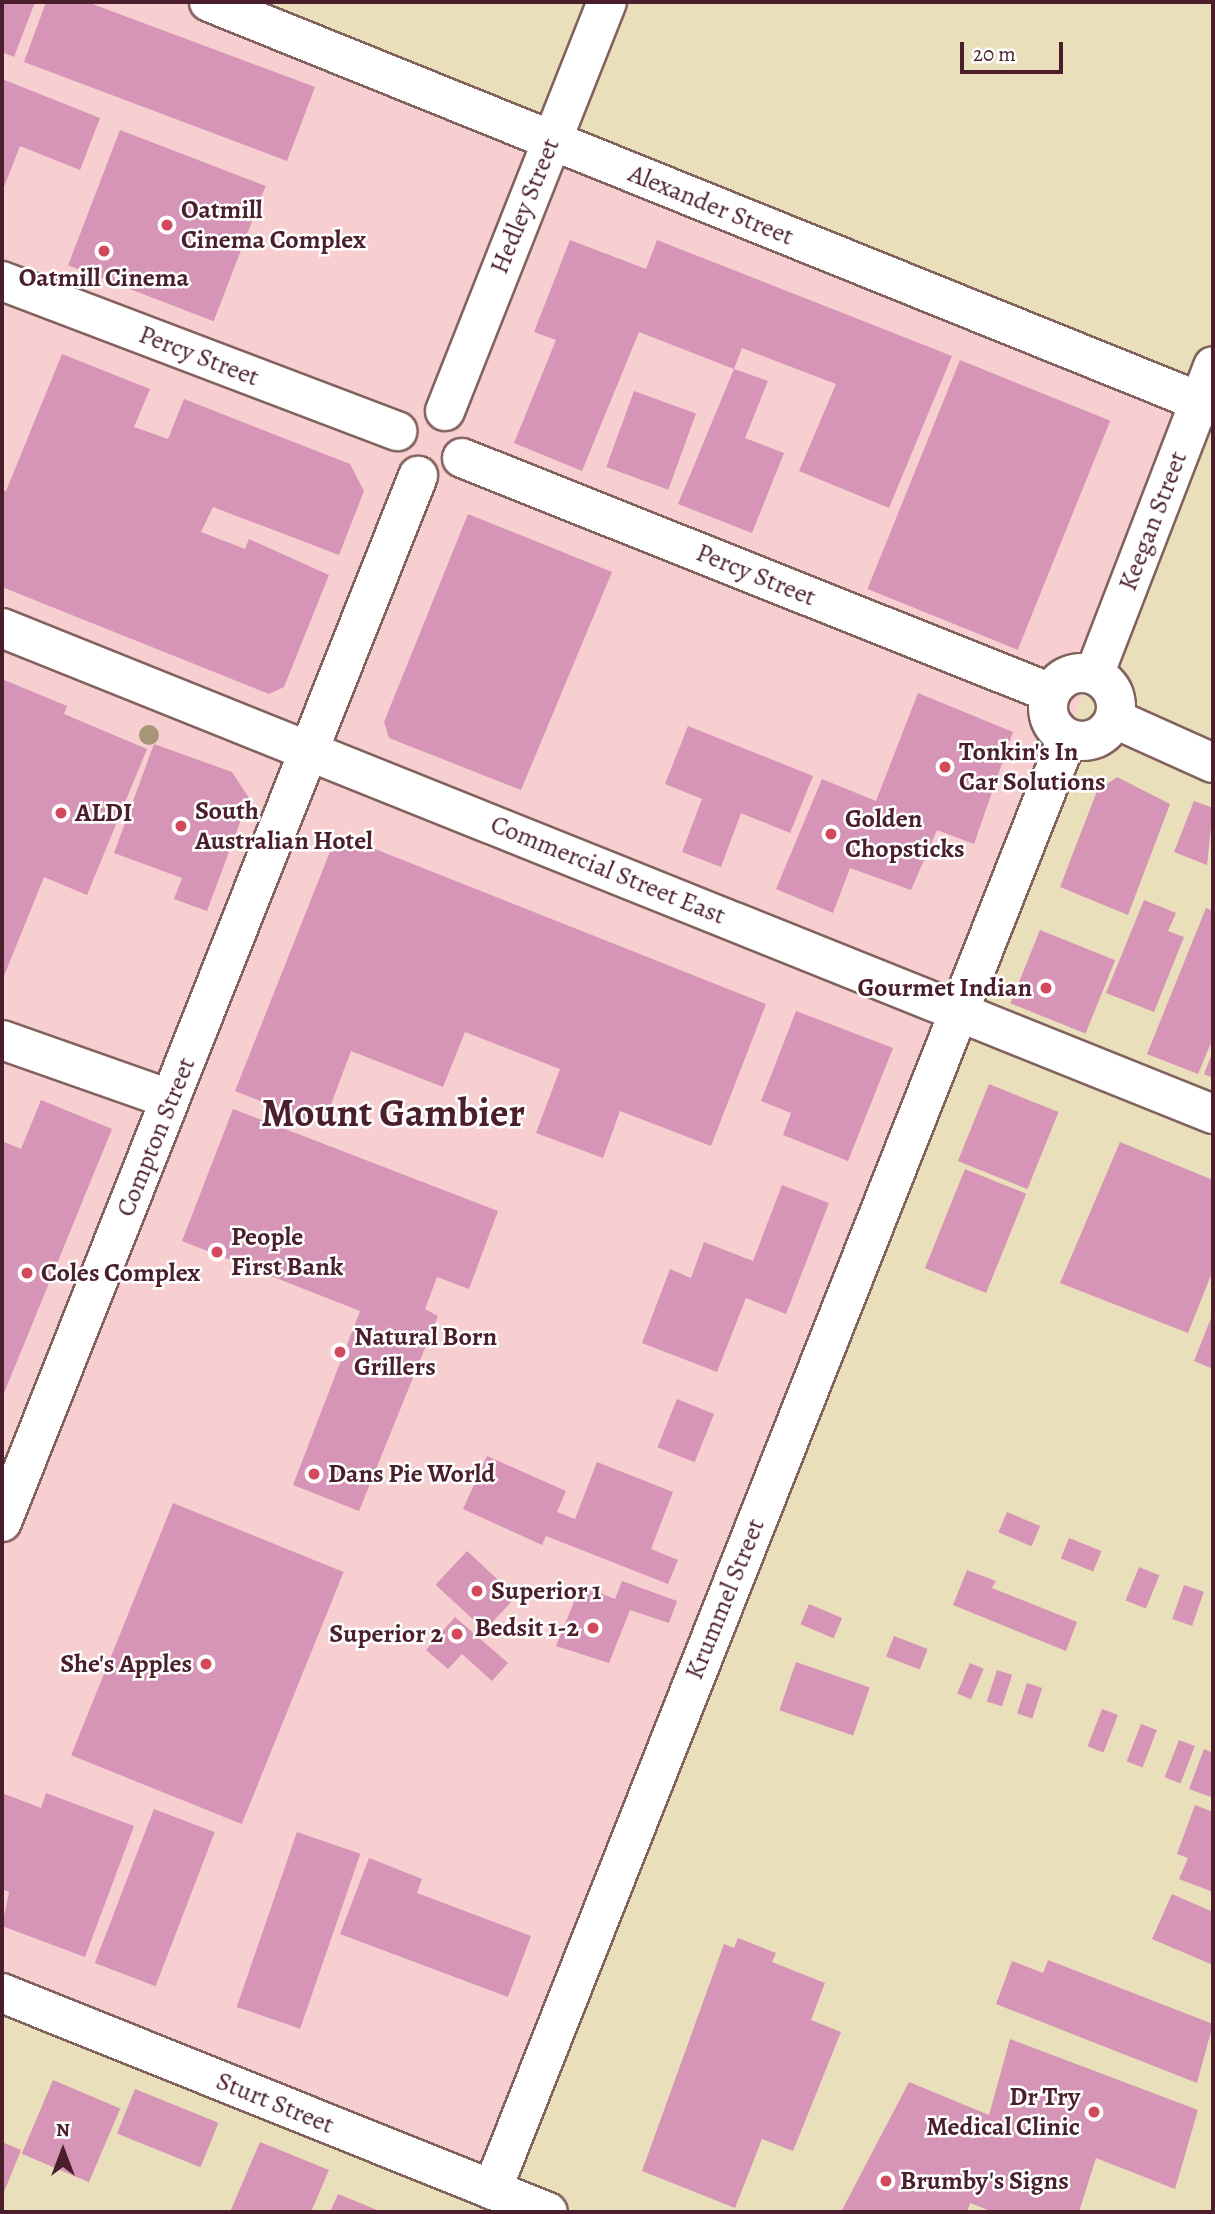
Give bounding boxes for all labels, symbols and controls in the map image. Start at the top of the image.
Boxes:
scale bar [963,28,1066,72]
text: 20 m [973,40,1016,68]
street label: Hedley Street [484,134,566,278]
street label: Alexander Street [624,158,798,252]
place label: Oatmill Cinema Complex [181,194,366,256]
marker: Oatmill Cinema Complex [159,217,175,233]
marker: Oatmill Cinema [96,243,112,259]
place label: Oatmill Cinema [19,262,189,294]
street label: Percy Street [134,319,264,393]
street label: Keegan Street [1112,447,1194,595]
street label: Percy Street [692,537,820,613]
place label: Tonkin's In Car Solutions [959,736,1106,798]
marker: Tonkin's In Car Solutions [937,759,953,775]
place label: South Australian Hotel [195,795,373,856]
place label: ALDI [75,797,132,829]
place label: Golden Chopsticks [845,803,965,864]
marker: ALDI [53,805,69,821]
street label: Commercial Street East [486,809,730,931]
marker: South Australian Hotel [173,818,189,834]
marker: Golden Chopsticks [823,826,839,842]
place label: Gourmet Indian [857,972,1032,1004]
marker: Gourmet Indian [1038,980,1054,996]
street label: Compton Street [110,1053,202,1221]
district label: Mount Gambier [261,1089,525,1137]
place label: People First Bank [231,1221,343,1282]
marker: People First Bank [209,1244,225,1260]
place label: Coles Complex [41,1257,200,1289]
marker: Coles Complex [19,1265,35,1281]
place label: Natural Born Grillers [354,1321,497,1382]
marker: Natural Born Grillers [332,1344,348,1360]
place label: Dans Pie World [328,1458,495,1490]
marker: Dans Pie World [306,1466,322,1482]
street label: Krummel Street [679,1514,771,1684]
place label: Superior 1 [491,1575,601,1607]
marker: Superior 1 [469,1583,485,1599]
place label: Bedsit 1-2 [474,1612,579,1644]
place label: Superior 2 [329,1618,443,1650]
marker: Bedsit 1-2 [585,1620,601,1636]
marker: Superior 2 [449,1626,465,1642]
place label: She's Apples [60,1648,192,1680]
marker: She's Apples [198,1656,214,1672]
street label: Sturt Street [212,2065,338,2141]
place label: Dr Try Medical Clinic [926,2081,1080,2142]
marker: Dr Try Medical Clinic [1086,2104,1102,2120]
north arrow [28,2116,98,2186]
text: N [56,2117,70,2143]
place label: Brumby's Signs [900,2165,1069,2197]
marker: Brumby's Signs [878,2173,894,2189]

